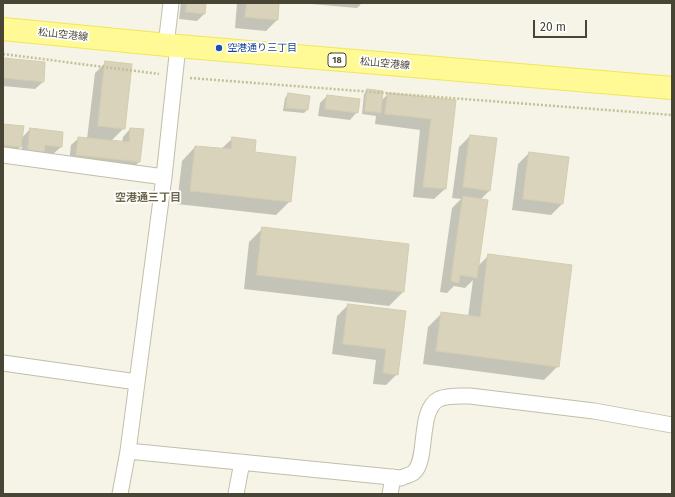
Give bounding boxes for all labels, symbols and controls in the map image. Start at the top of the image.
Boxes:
scale bar [535,12,589,38]
text: 20 m [540,20,566,34]
street label: 松山空港線 [38,26,88,44]
place label: 空港通り三丁目 [227,42,297,54]
marker: 空港通り三丁目 [214,43,224,53]
road number: 18 [328,53,346,67]
street label: 松山空港線 [360,56,410,72]
district label: 空港通三丁目 [115,191,181,205]

